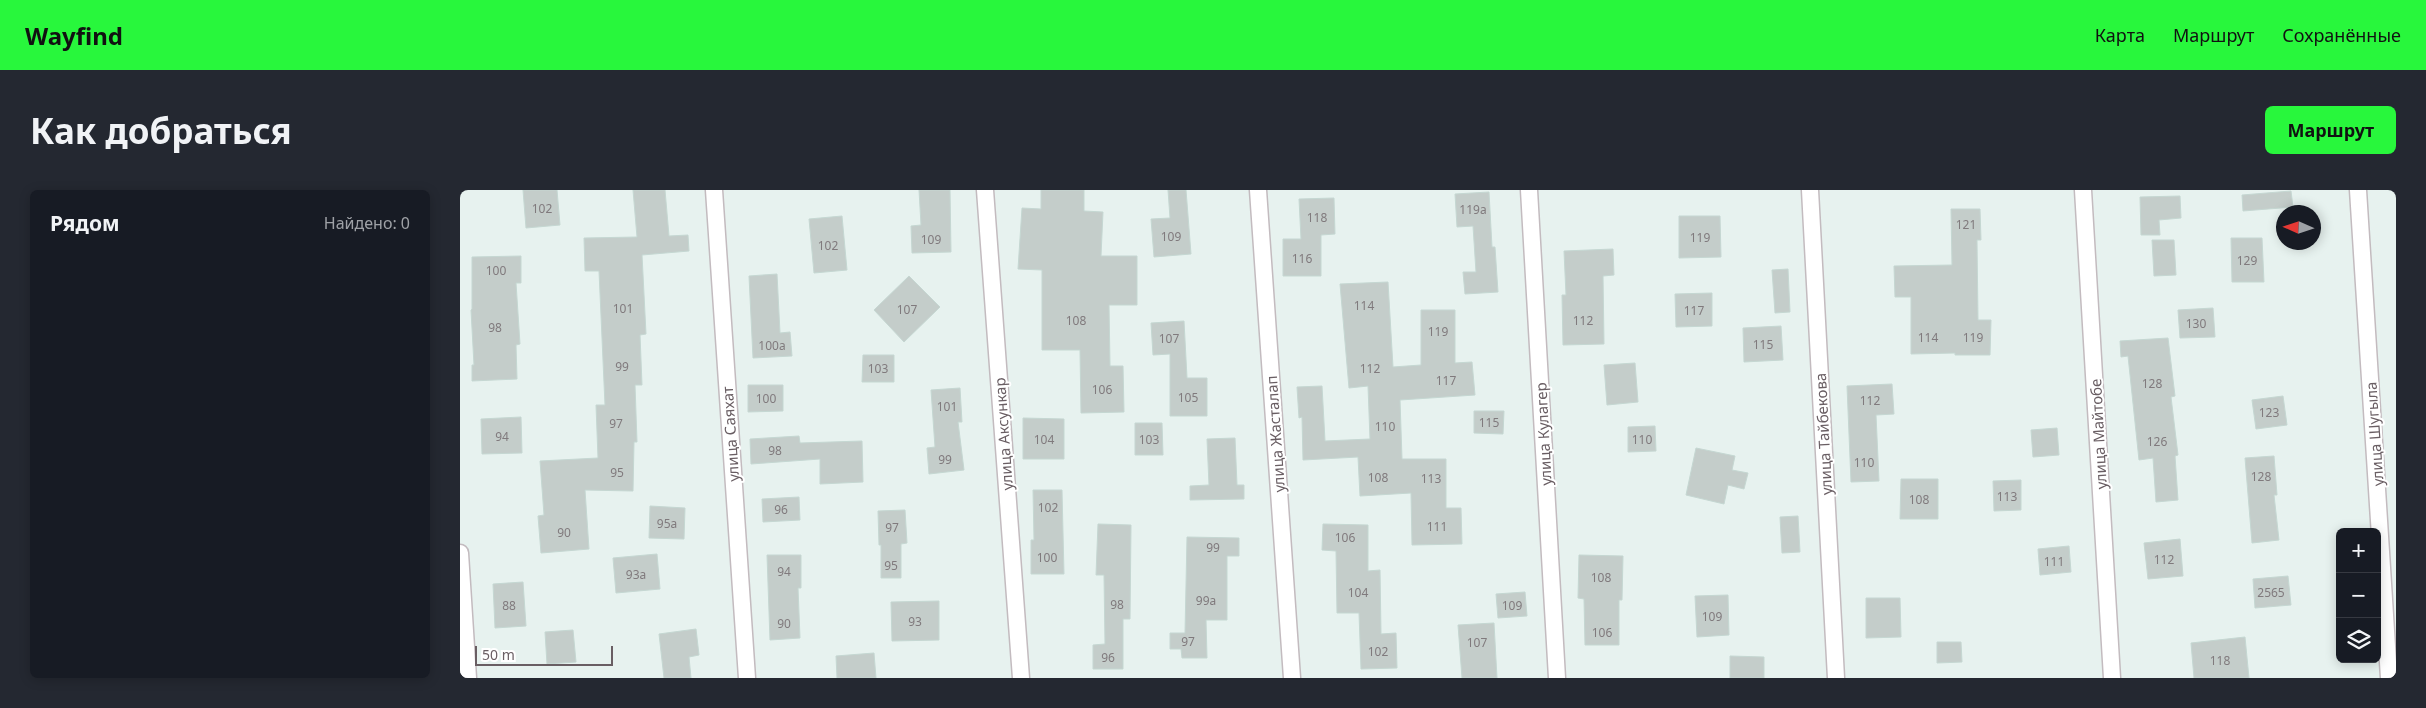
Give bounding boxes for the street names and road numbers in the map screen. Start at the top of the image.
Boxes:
street label: улица Тайбекова [1810,372,1836,496]
street label: улица Жасталап [1261,375,1289,493]
street label: улица Аксункар [989,377,1017,491]
street label: улица Майтобе [2085,378,2111,490]
street label: улица Шугыла [2360,381,2388,487]
street label: улица Кулагер [1530,382,1556,486]
street label: улица Саяхат [717,386,743,482]

